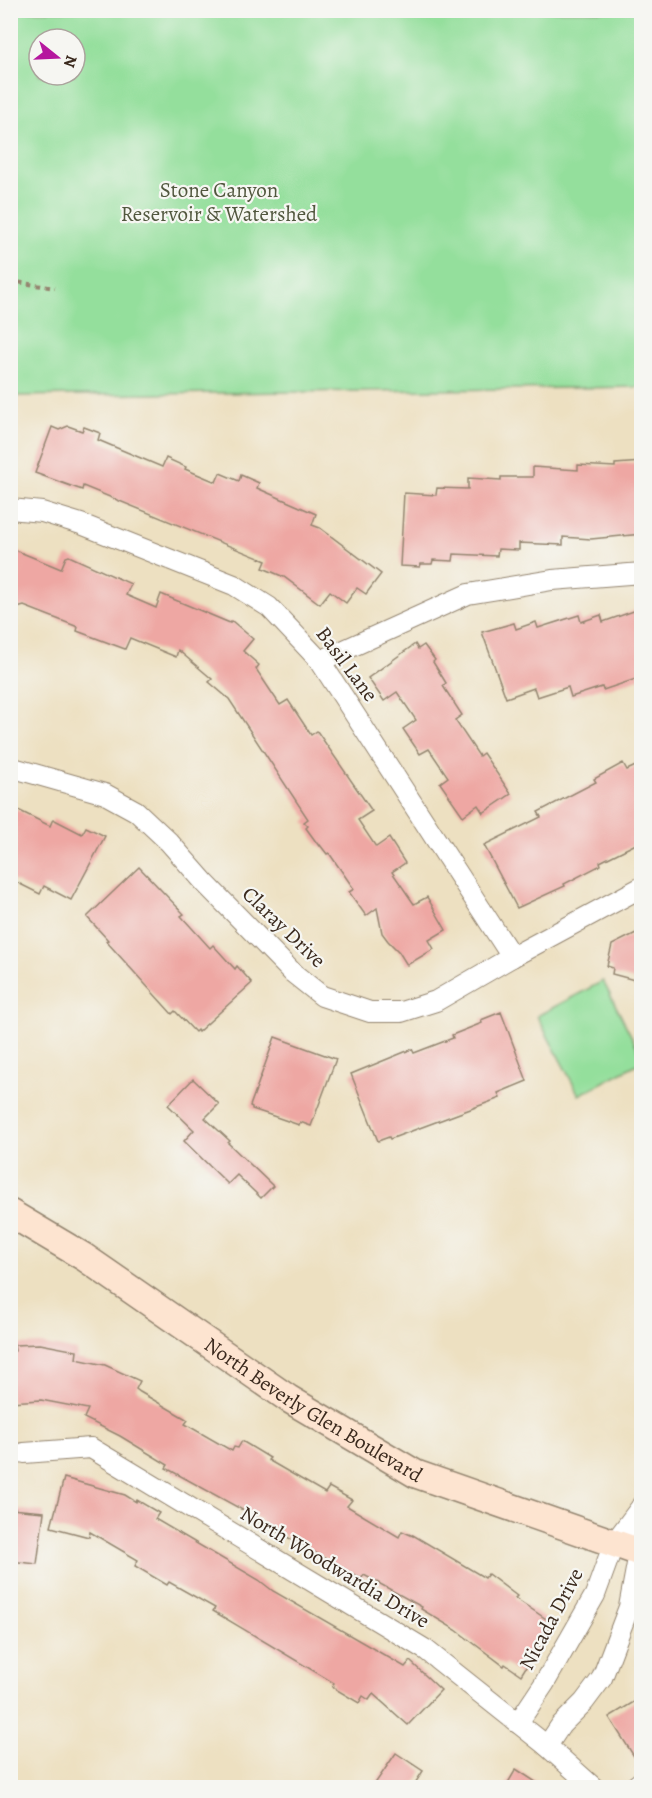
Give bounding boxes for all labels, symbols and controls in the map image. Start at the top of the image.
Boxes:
north arrow [27,27,87,87]
text: N [58,52,83,71]
park label: Stone Canyon Reservoir & Watershed [121,176,318,228]
street label: Basil Lane [310,621,384,707]
street label: Claray Drive [236,880,332,974]
street label: North Beverly Glen Boulevard [199,1331,429,1489]
street label: North Woodwardia Drive [235,1499,435,1635]
street label: Nicada Drive [512,1563,590,1675]

